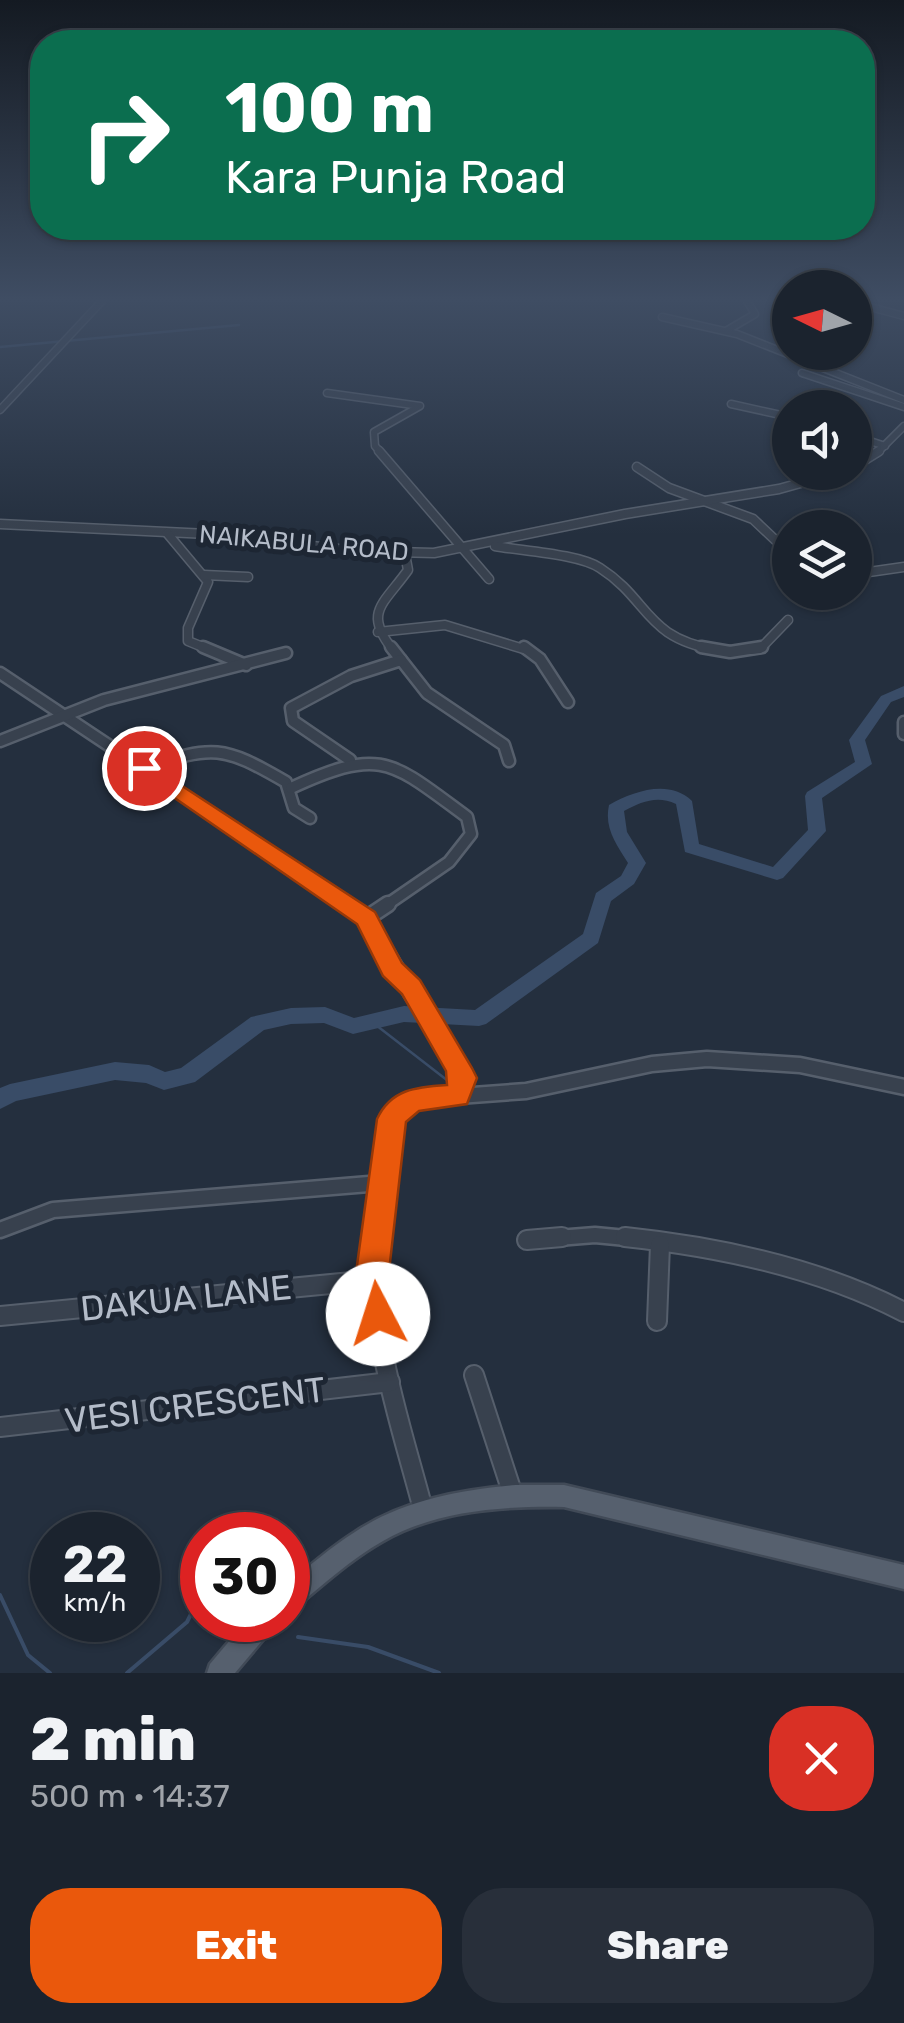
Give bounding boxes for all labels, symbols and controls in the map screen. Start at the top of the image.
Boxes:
text: 100 m [225,67,434,150]
icon: right [60,70,190,200]
text: Kara Punja Road [225,151,566,204]
north arrow [772,270,872,370]
map controls [772,270,872,610]
button: sound [772,390,872,490]
button: layers [772,510,872,610]
street label: NAIKABULA ROAD [198,519,410,567]
pin [102,726,187,811]
icon: arrive [117,741,172,796]
position arrow [326,1262,430,1366]
street label: DAKUA LANE [78,1266,294,1330]
street label: VESI CRESCENT [62,1368,328,1442]
speed limit sign: 30 [180,1512,310,1642]
text: 22 [63,1535,128,1595]
text: km/h [64,1588,126,1617]
text: 2 min [30,1704,196,1775]
button: close [769,1706,874,1811]
text: 500 m · 14:37 [30,1777,230,1815]
button: Exit [30,1888,442,2003]
button: Share [462,1888,874,2003]

